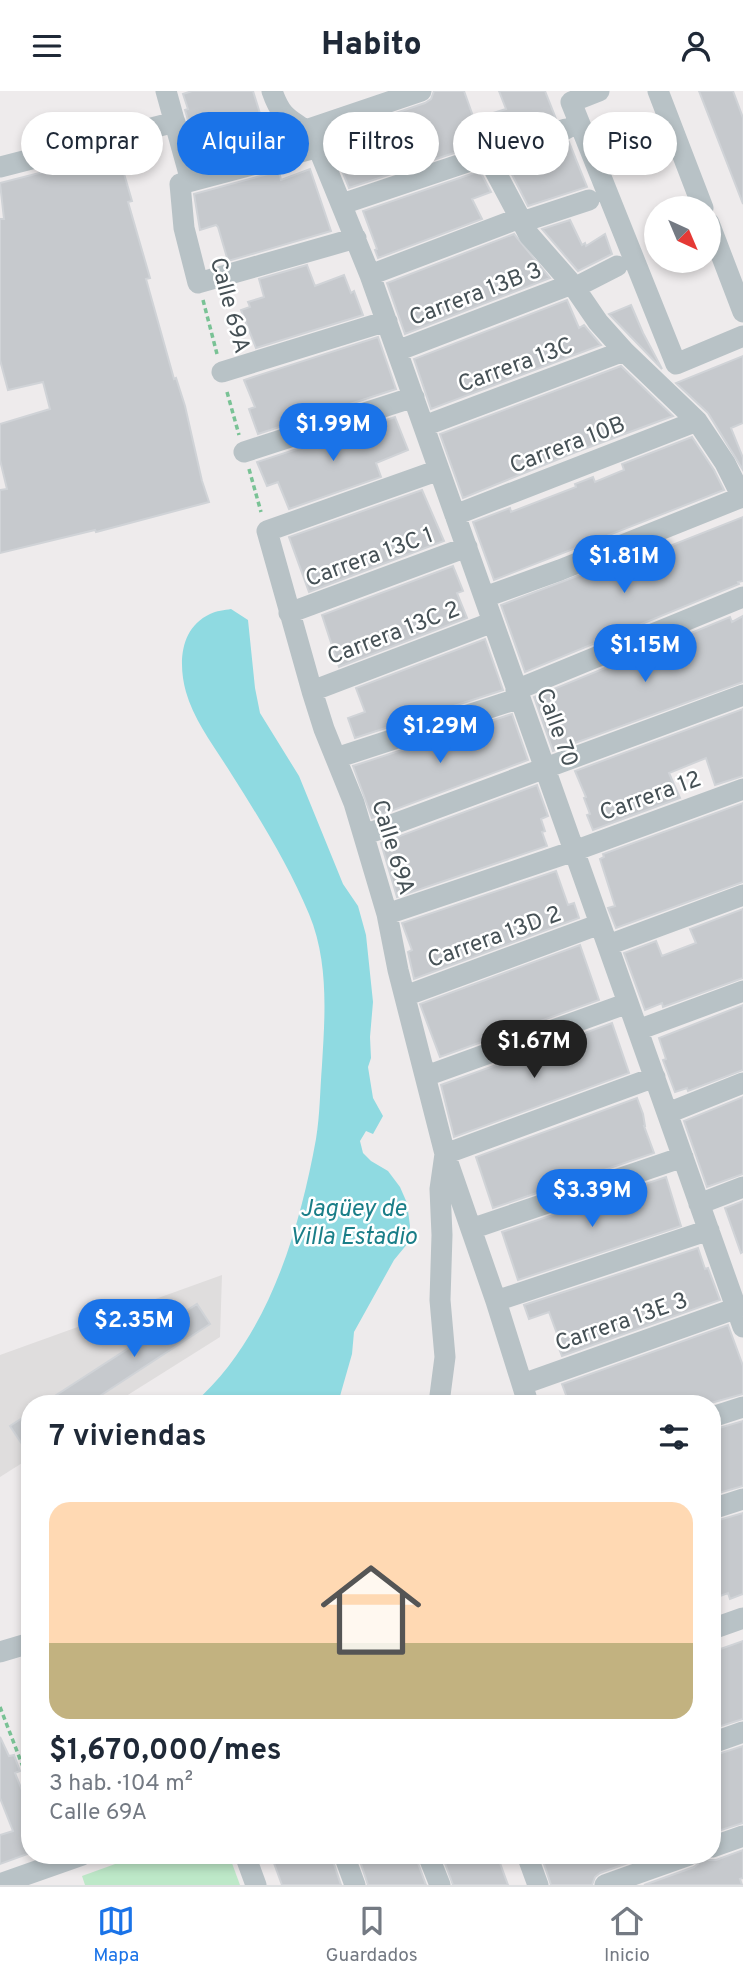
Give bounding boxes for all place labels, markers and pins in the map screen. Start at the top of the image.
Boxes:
pin: $1.99M [276,403,390,463]
pin: $1.81M [567,535,681,595]
pin: $1.15M [588,625,702,684]
pin: $1.29M [383,705,497,765]
pin: $1.67M [477,1021,591,1080]
pin: $3.39M [535,1169,649,1229]
pin: $2.35M [77,1299,191,1359]

